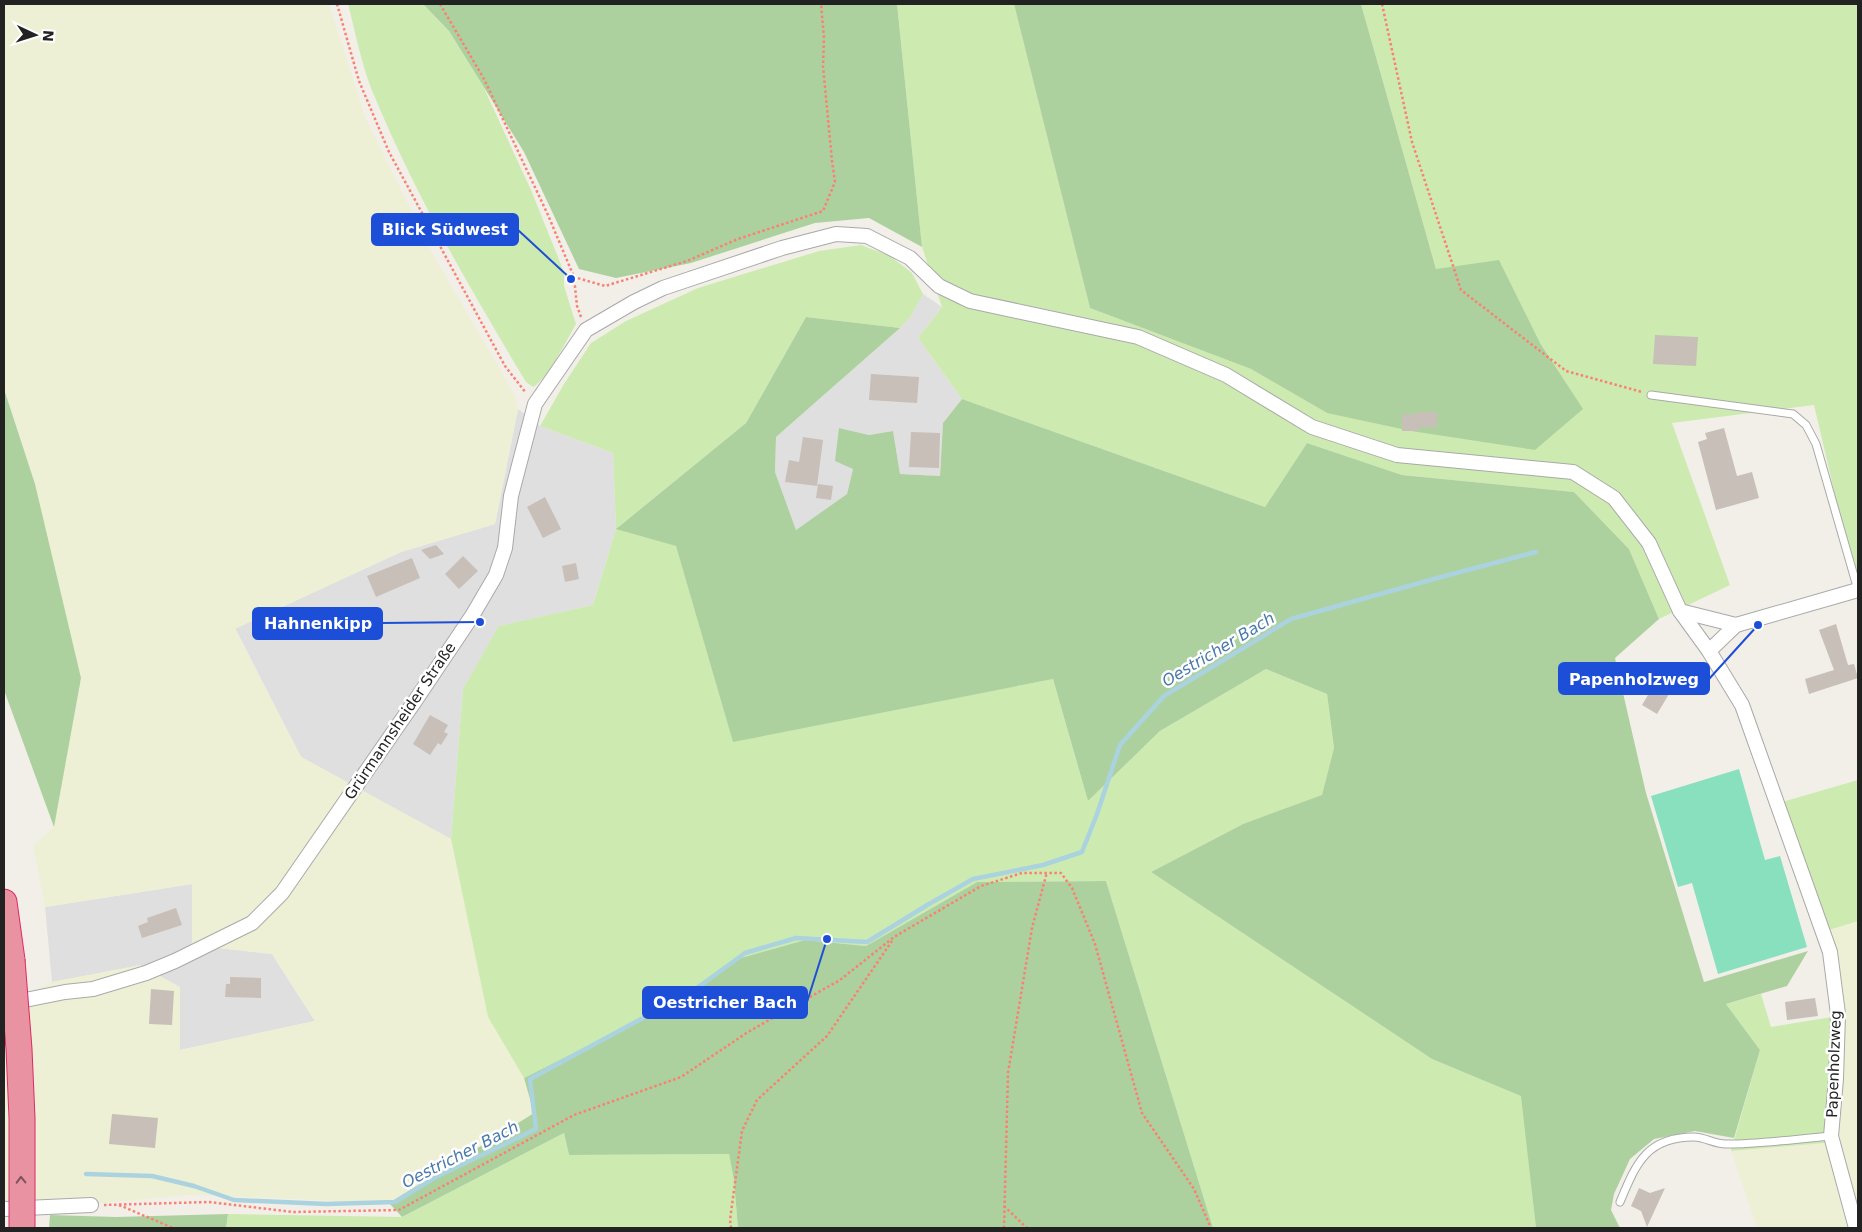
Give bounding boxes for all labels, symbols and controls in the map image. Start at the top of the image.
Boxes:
north arrow [10,10,60,60]
text: N [40,30,56,42]
callout: Blick Südwest [372,214,518,245]
text: Blick Südwest [382,220,508,239]
callout: Hahnenkipp [253,608,382,639]
water label: Oestricher Bach [1158,608,1278,691]
text: Hahnenkipp [264,614,372,633]
street label: Grürmannsheider Straße [341,639,459,803]
callout: Papenholzweg [1559,663,1709,694]
text: Papenholzweg [1569,670,1699,689]
callout: Oestricher Bach [643,987,807,1018]
text: Oestricher Bach [653,993,797,1012]
street label: Papenholzweg [1823,1010,1845,1118]
water label: Oestricher Bach [399,1117,522,1192]
one-way arrow [16,1175,27,1183]

